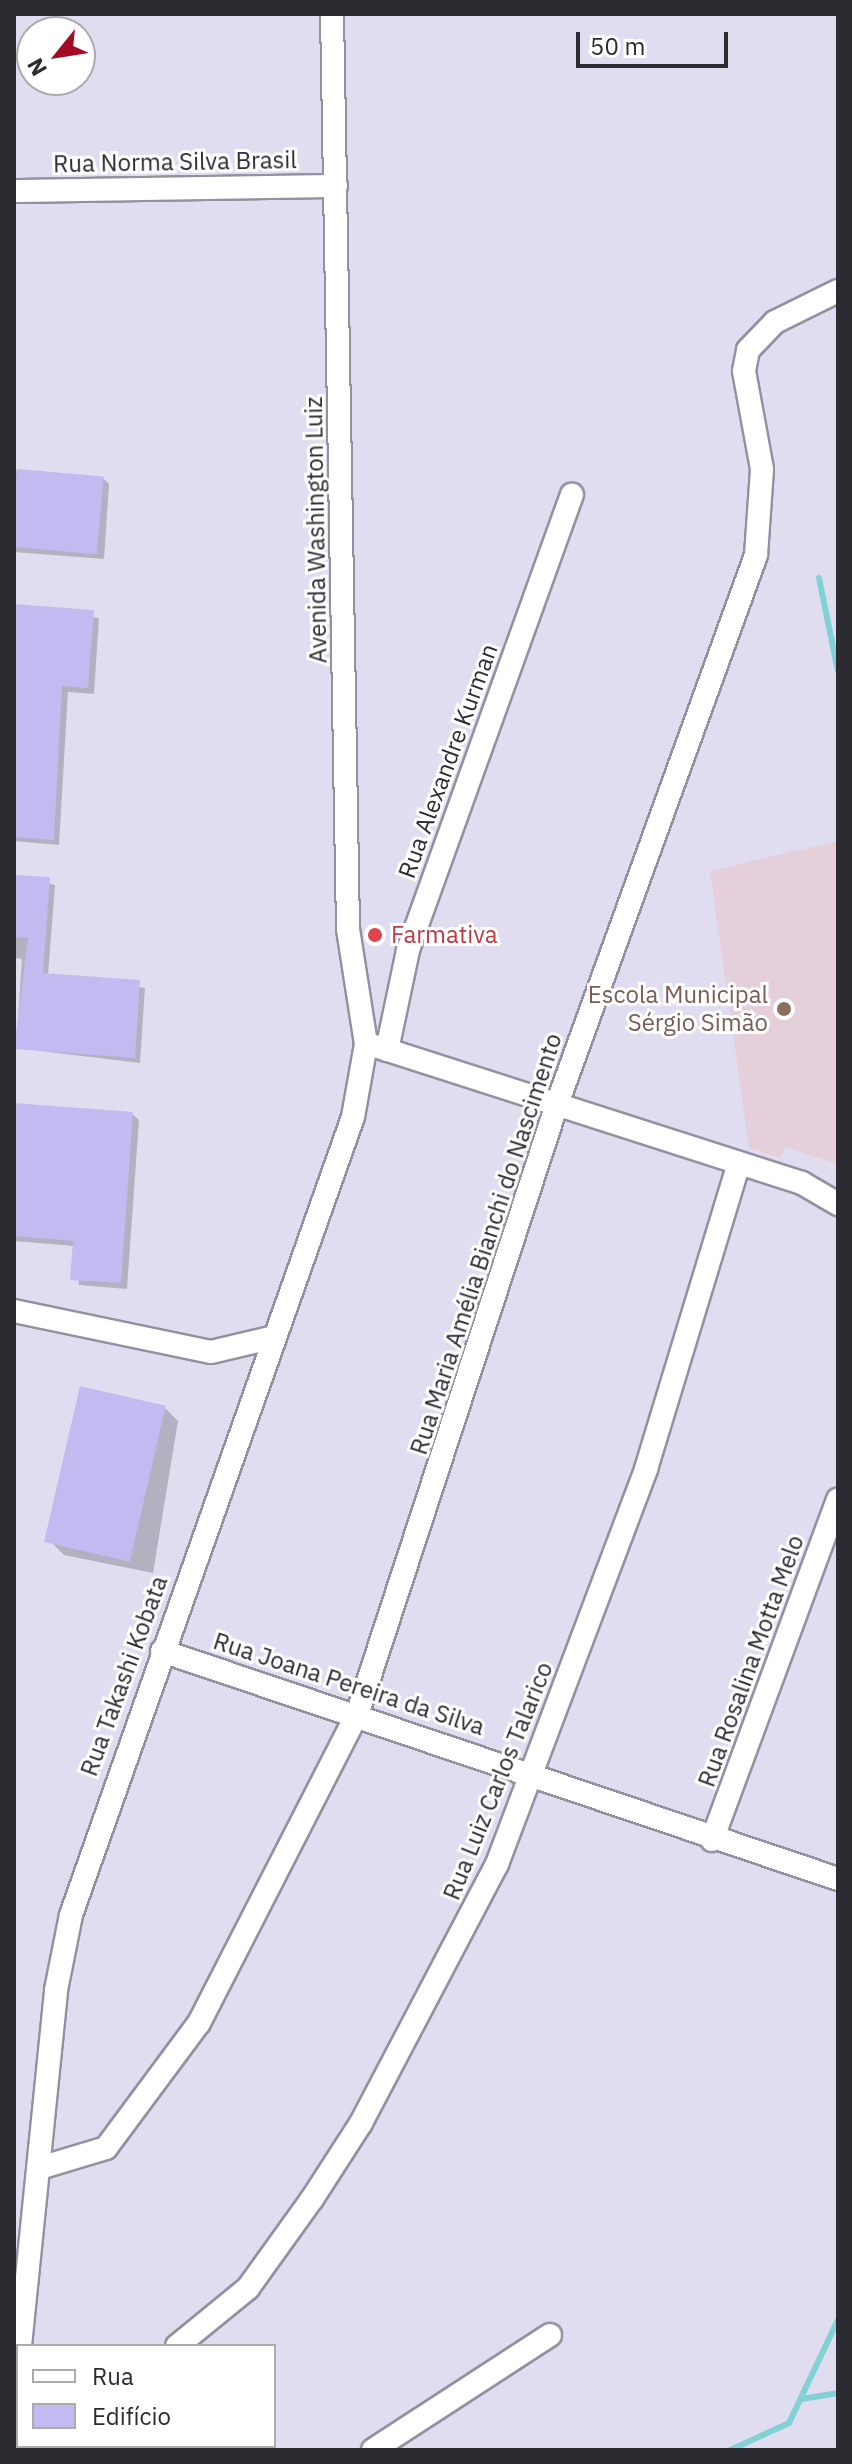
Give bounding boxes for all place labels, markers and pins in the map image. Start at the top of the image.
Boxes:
place label: Farmativa [391,921,498,949]
marker: Farmativa [366,926,384,944]
place label: Escola Municipal Sérgio Simão [588,981,768,1037]
marker: Escola Municipal Sérgio Simão [775,1000,793,1018]

